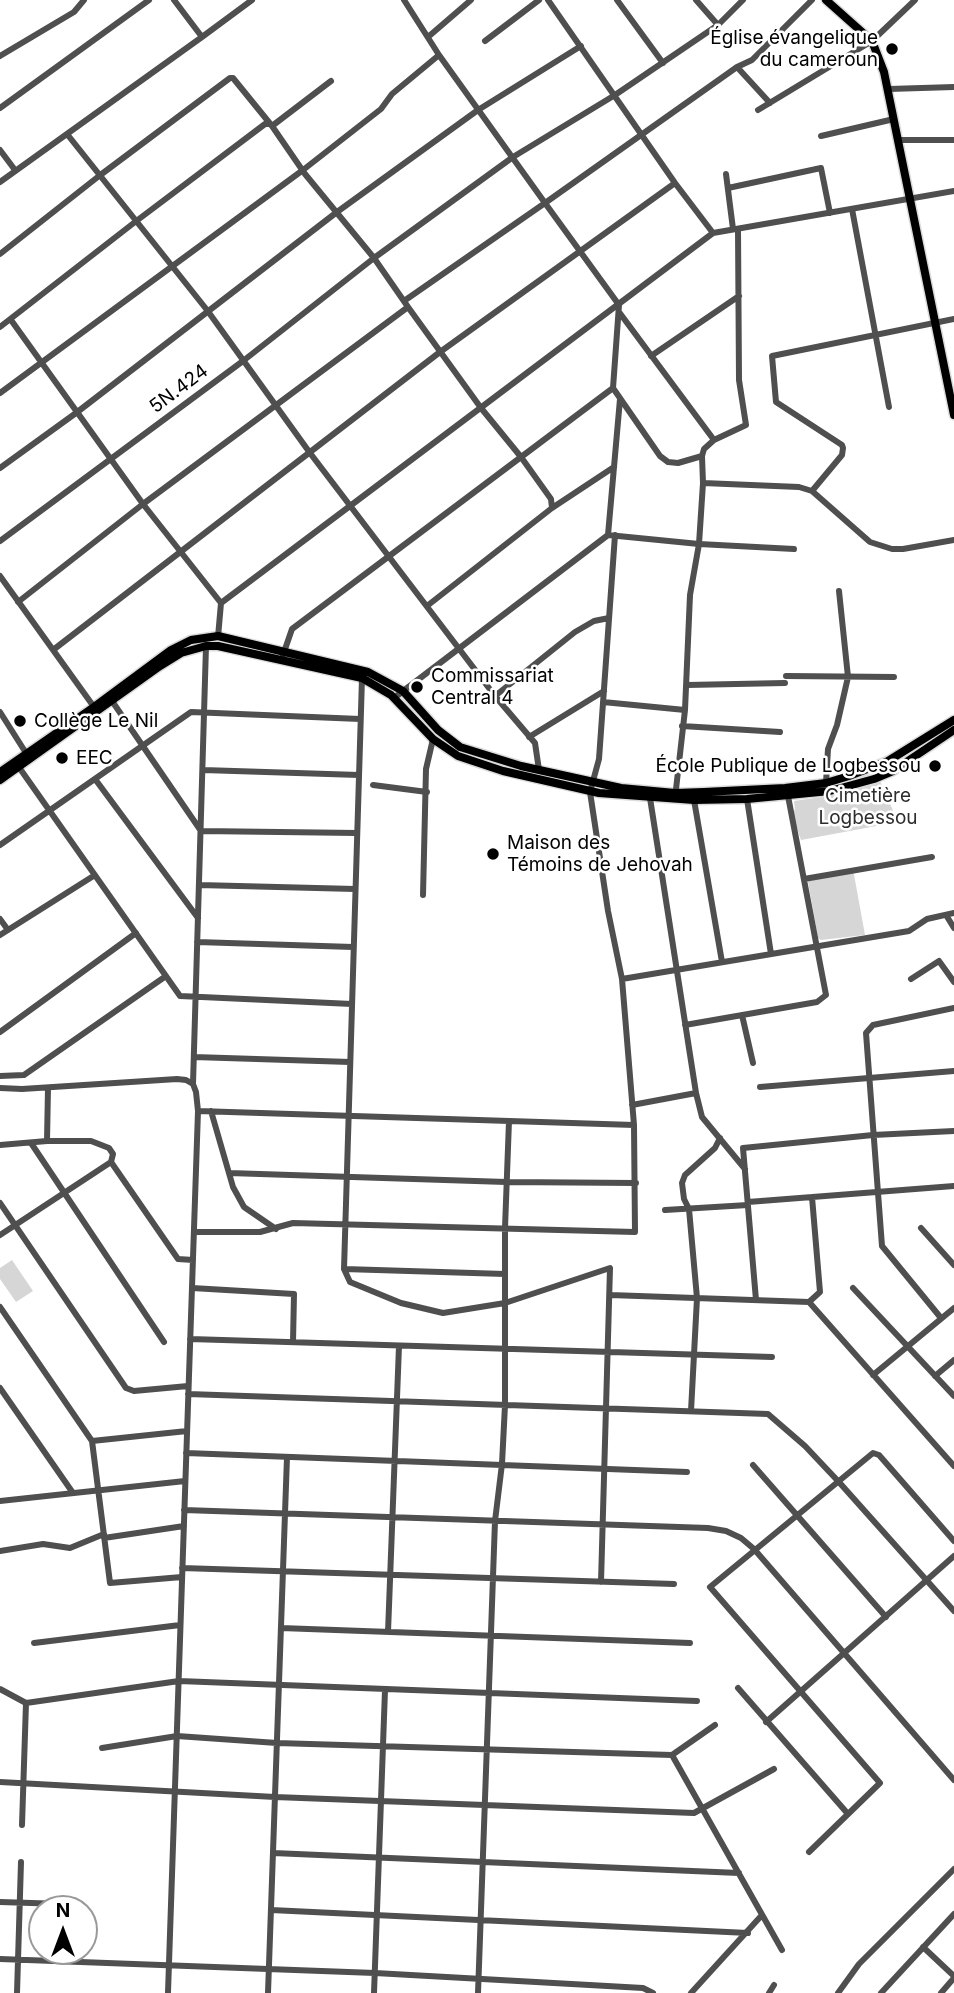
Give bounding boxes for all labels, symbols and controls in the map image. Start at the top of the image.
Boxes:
place label: Église évangelique du cameroun [710,27,878,71]
marker: Église évangelique du cameroun [884,41,900,57]
street label: 5N.424 [145,360,213,418]
place label: Commissariat Central 4 [431,665,554,709]
marker: Commissariat Central 4 [409,679,425,695]
place label: Collège Le Nil [34,710,158,732]
marker: Collège Le Nil [12,713,28,729]
place label: EEC [76,747,113,769]
marker: EEC [54,750,70,766]
place label: École Publique de Logbessou [656,755,921,777]
marker: École Publique de Logbessou [927,758,943,774]
park label: Cimetière Logbessou [818,785,918,829]
place label: Maison des Témoins de Jehovah [507,832,693,876]
marker: Maison des Témoins de Jehovah [485,846,501,862]
north arrow [28,1895,98,1965]
text: N [56,1899,70,1922]

